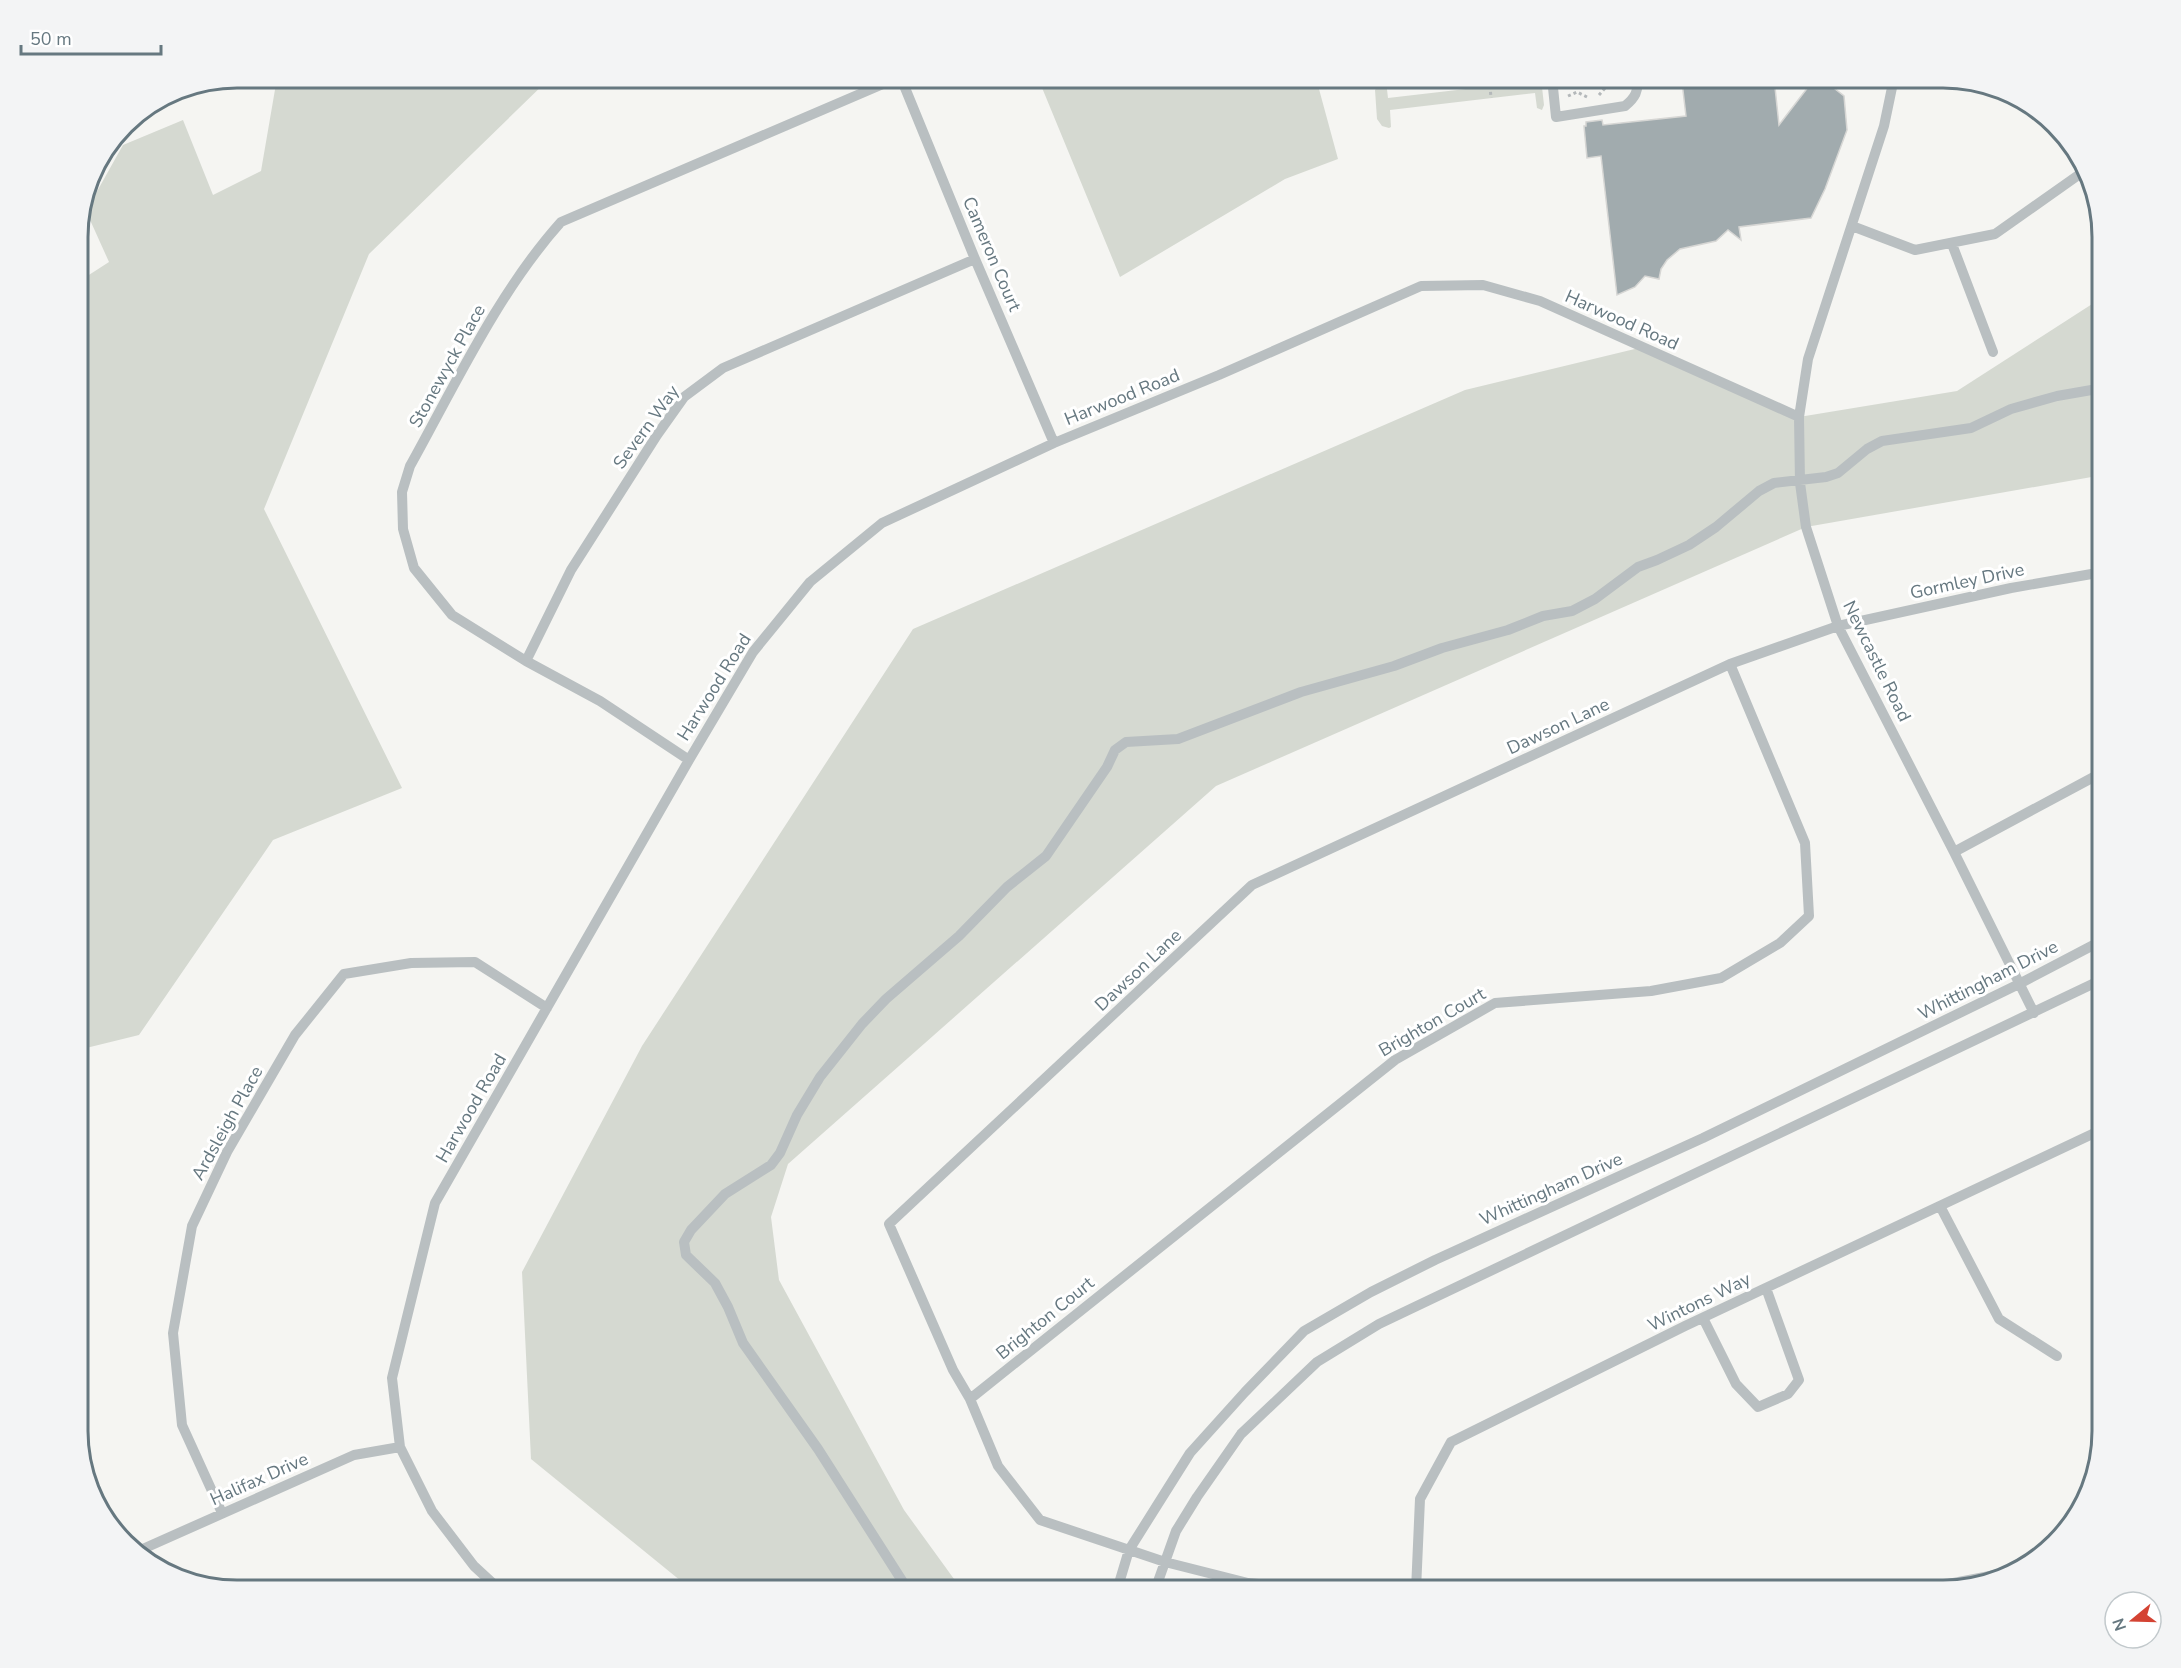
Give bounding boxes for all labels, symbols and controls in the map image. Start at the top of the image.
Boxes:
scale bar [21,18,160,56]
text: 50 m [30,27,72,51]
street label: Cameron Court [957,193,1027,316]
street label: Harwood Road [1561,284,1683,356]
street label: Stonewyck Place [403,300,491,432]
street label: Harwood Road [1061,363,1183,431]
street label: Severn Way [607,380,685,474]
street label: Gormley Drive [1908,557,2026,605]
street label: Newcastle Road [1837,597,1917,725]
street label: Harwood Road [671,629,757,745]
street label: Dawson Lane [1503,692,1613,760]
street label: Dawson Lane [1089,924,1187,1016]
street label: Whittingham Drive [1914,934,2062,1026]
street label: Brighton Court [1374,981,1490,1062]
street label: Harwood Road [430,1049,512,1167]
street label: Ardsleigh Place [186,1062,268,1184]
street label: Whittingham Drive [1476,1147,1626,1231]
street label: Wintons Way [1644,1266,1755,1337]
street label: Brighton Court [991,1271,1100,1365]
street label: Halifax Drive [206,1447,312,1511]
north arrow [2103,1590,2163,1650]
text: N [2107,1615,2132,1634]

